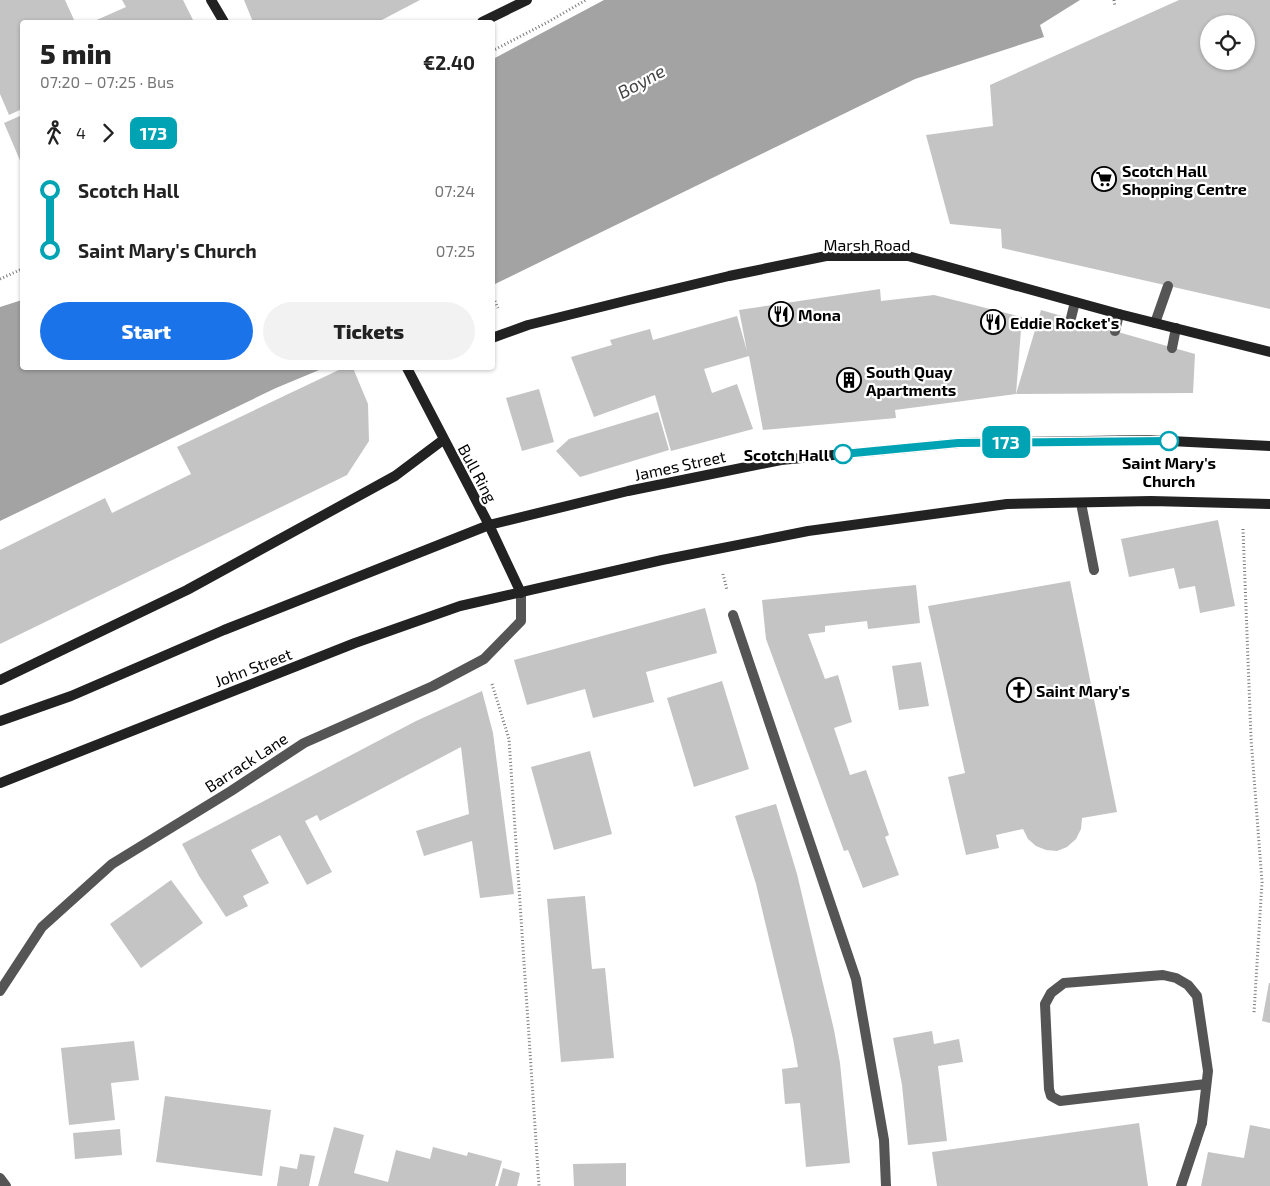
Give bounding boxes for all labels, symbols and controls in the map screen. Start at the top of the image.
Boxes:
map controls [1200,15,1255,70]
button: locate [1200,15,1255,70]
text: 5 min [40,36,112,70]
text: €2.40 [423,51,475,74]
water label: Boyne [613,59,669,103]
text: 07:20 – 07:25 · Bus [40,72,174,91]
icon: walk [40,119,68,147]
icon: forward [94,119,122,147]
text: 173 [140,122,167,144]
text: 4 [76,123,86,142]
place label: Scotch Hall Shopping Centre [1122,161,1247,198]
supermarket icon: Scotch Hall Shopping Centre [1091,166,1117,192]
text: Scotch Hall [78,179,179,202]
text: 07:24 [435,181,475,200]
street label: Marsh Road [823,235,911,254]
text: Saint Mary's Church [78,239,257,262]
text: 07:25 [436,241,475,260]
restaurant icon: Mona [768,301,794,327]
button: Start [40,302,253,360]
button: Tickets [263,302,475,360]
place label: Mona [798,305,841,324]
restaurant icon: Eddie Rocket's [980,309,1006,335]
place label: Eddie Rocket's [1010,313,1119,332]
place label: South Quay Apartments [866,362,956,399]
building icon: South Quay Apartments [836,367,862,393]
line badge: 173 [977,426,1035,458]
text: 173 [992,431,1020,453]
marker: Saint Mary's Church [1159,431,1179,451]
street label: Bull Ring [455,440,501,506]
marker: Scotch Hall [833,444,853,464]
place label: Scotch Hall [744,445,830,464]
street label: James Street [633,446,727,484]
place label: Saint Mary's Church [1122,453,1216,490]
street label: John Street [212,644,294,690]
church icon: Saint Mary's [1006,677,1032,703]
place label: Saint Mary's [1036,681,1130,701]
street label: Barrack Lane [201,728,291,796]

